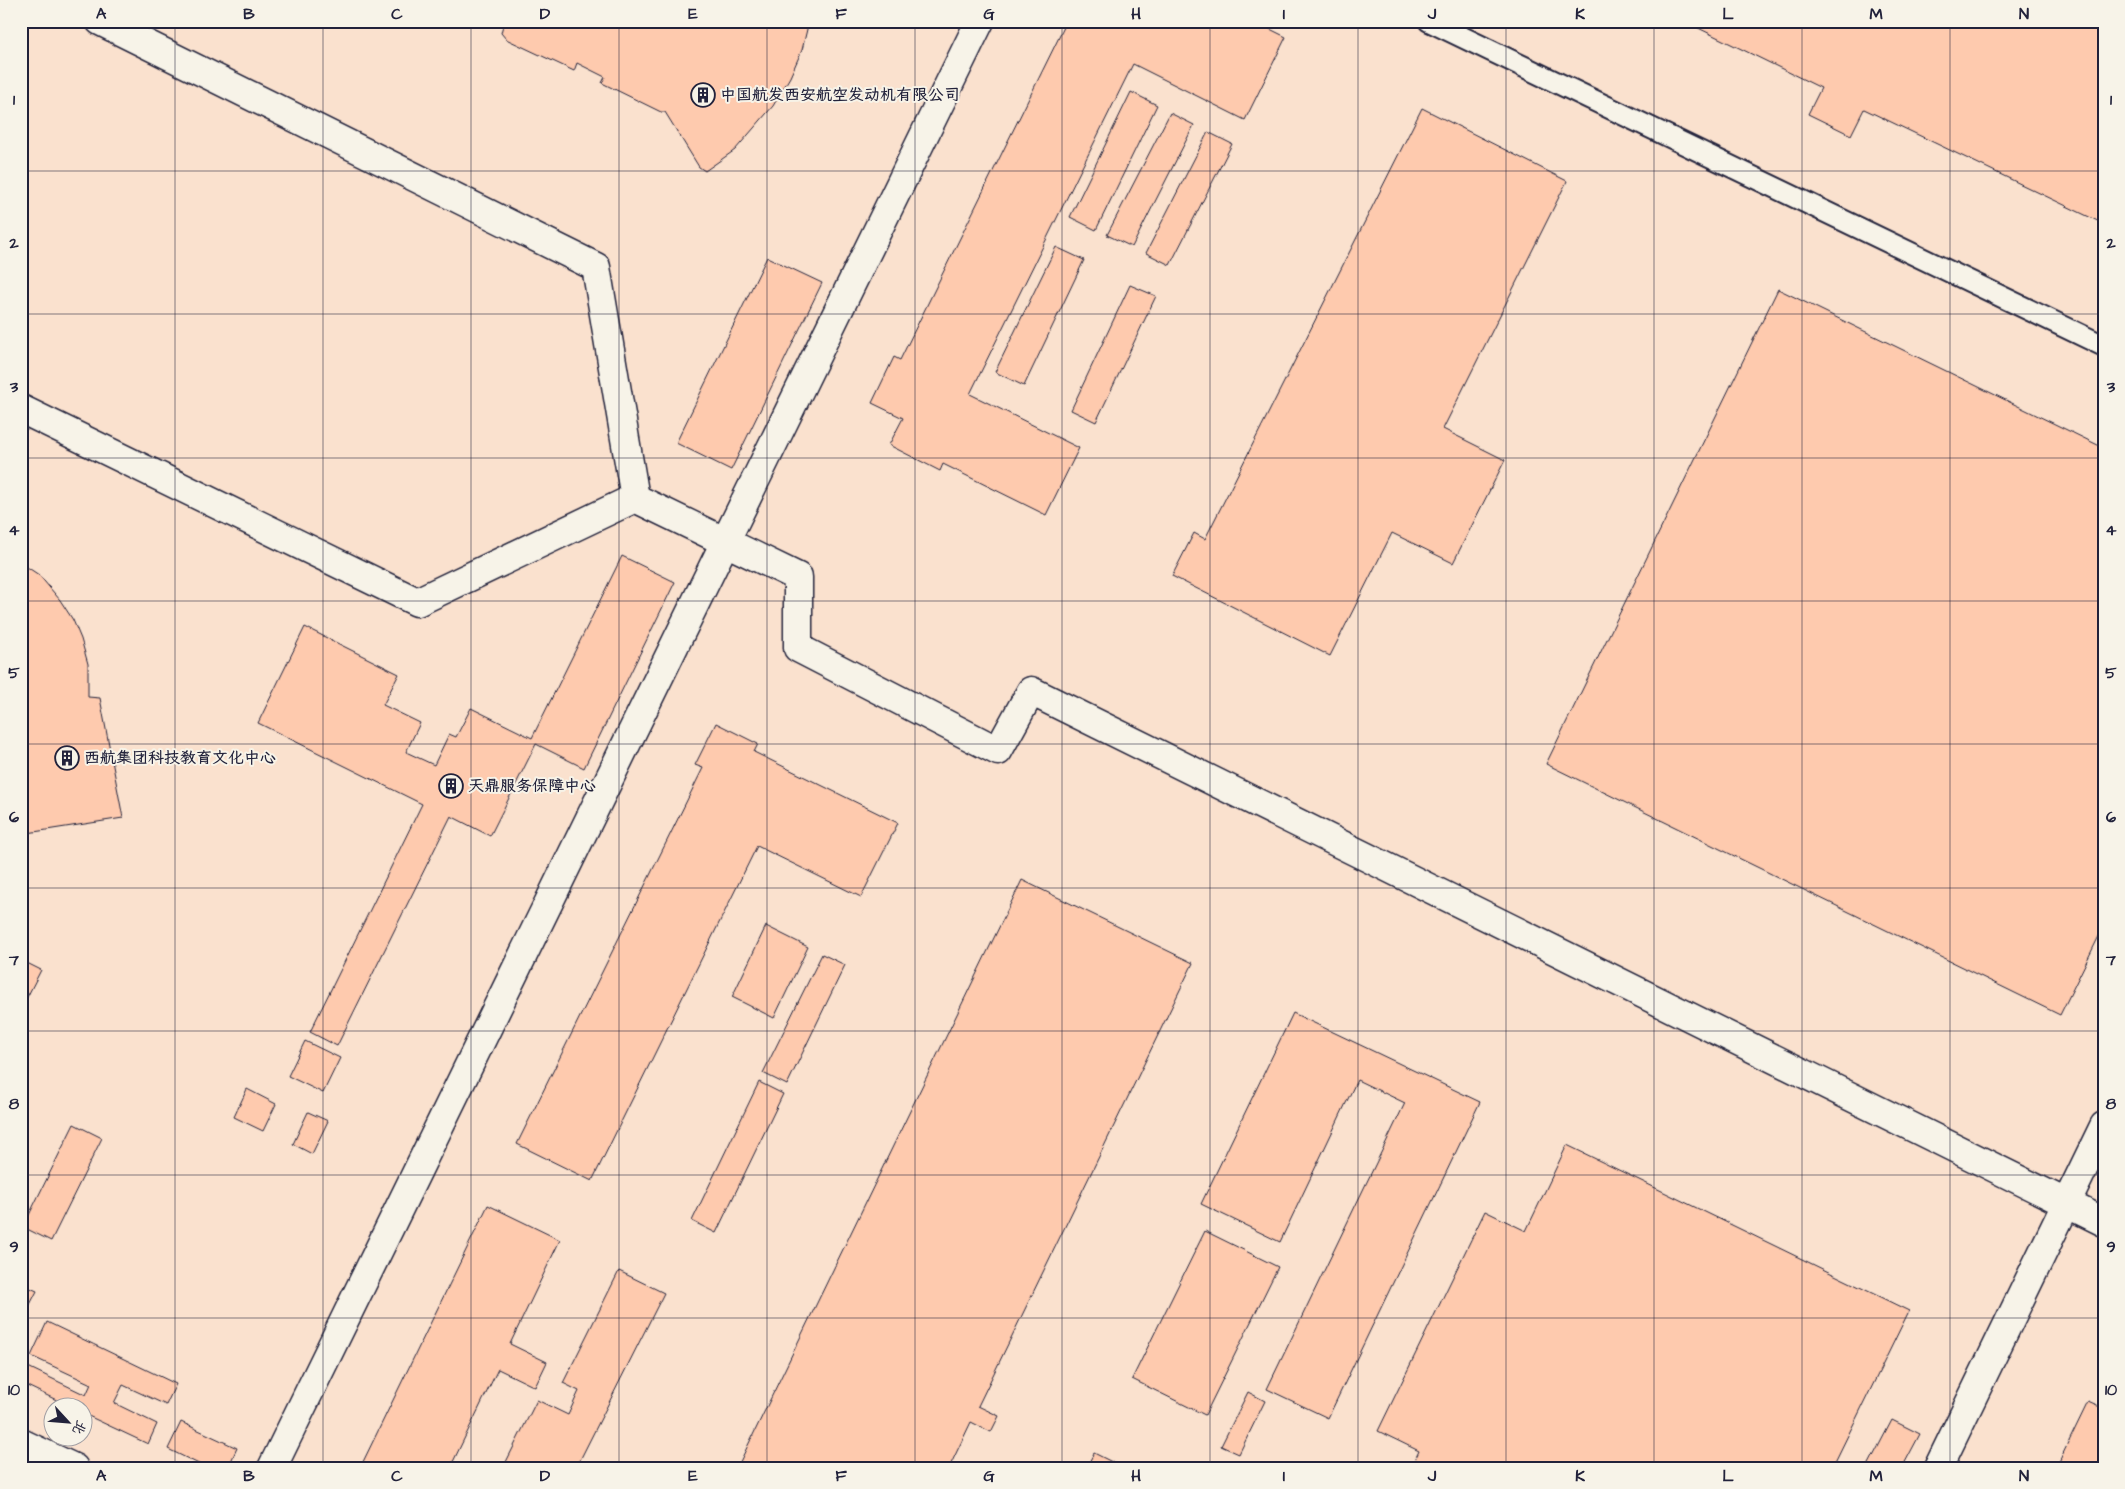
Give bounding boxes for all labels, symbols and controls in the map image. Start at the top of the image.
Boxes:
text: A [96,3,107,25]
text: B [243,3,255,25]
text: C [391,3,403,25]
text: D [540,3,551,25]
text: E [688,3,698,25]
text: F [835,3,847,25]
text: G [983,3,995,25]
text: H [1131,3,1141,25]
text: I [1283,3,1285,25]
text: J [1427,3,1437,25]
text: K [1575,3,1585,25]
text: L [1722,3,1734,25]
text: M [1869,3,1883,25]
text: N [2019,3,2029,25]
building icon: 中国航发西安航空发动机有限公司 [690,82,716,108]
place label: 中国航发西安航空发动机有限公司 [720,84,960,106]
text: 1 [13,89,16,111]
text: 1 [2110,89,2113,111]
text: 2 [8,232,19,254]
text: 2 [2105,232,2116,254]
text: 3 [9,376,19,398]
text: 3 [2106,376,2116,398]
text: 4 [9,519,20,541]
text: 4 [2106,519,2117,541]
text: 5 [8,662,20,684]
text: 5 [2105,662,2117,684]
building icon: 西航集团科技教育文化中心 [54,745,80,771]
place label: 西航集团科技教育文化中心 [84,747,276,769]
building icon: 天鼎服务保障中心 [438,773,464,799]
place label: 天鼎服务保障中心 [468,775,596,797]
text: 6 [9,806,19,828]
text: 6 [2106,806,2116,828]
text: 7 [8,949,19,971]
text: 7 [2105,949,2116,971]
text: 8 [9,1093,20,1115]
text: 8 [2106,1093,2117,1115]
text: 9 [9,1236,19,1258]
text: 9 [2106,1236,2116,1258]
text: 10 [8,1379,20,1401]
text: 10 [2105,1379,2117,1401]
north arrow [42,1396,92,1446]
text: 北 [67,1417,91,1438]
text: A [96,1465,107,1487]
text: B [243,1465,255,1487]
text: C [391,1465,403,1487]
text: D [540,1465,551,1487]
text: E [688,1465,698,1487]
text: F [835,1465,847,1487]
text: G [983,1465,995,1487]
text: H [1131,1465,1141,1487]
text: I [1283,1465,1285,1487]
text: J [1427,1465,1437,1487]
text: K [1575,1465,1585,1487]
text: L [1722,1465,1734,1487]
text: M [1869,1465,1883,1487]
text: N [2019,1465,2029,1487]

